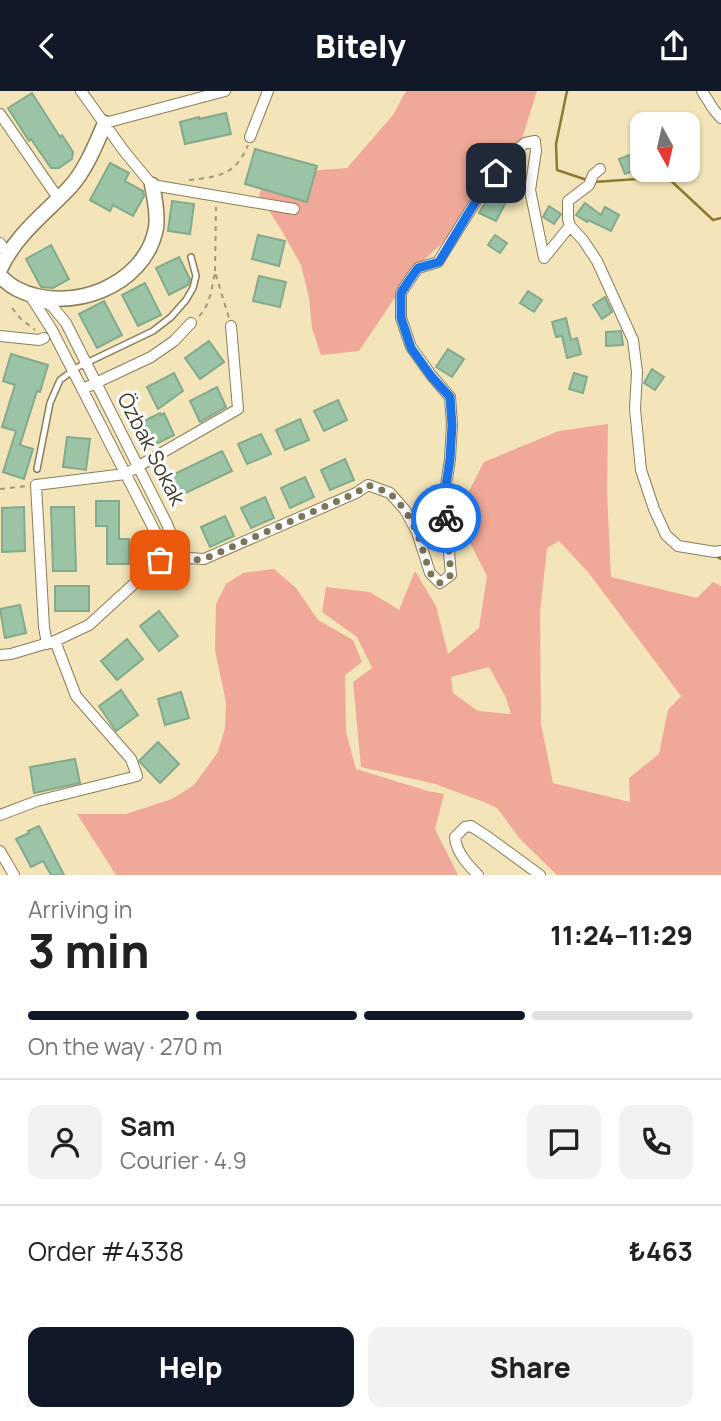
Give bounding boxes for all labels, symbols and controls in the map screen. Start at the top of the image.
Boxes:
text: Bitely [315,24,406,68]
icon: back [28,27,66,65]
icon: share [655,27,693,65]
north arrow [630,112,700,182]
map controls [630,112,700,182]
pin [466,143,526,203]
icon: home [477,154,515,192]
street label: Özbak Sokak [112,387,193,510]
courier [411,483,481,553]
icon: bike [427,499,465,537]
pin [130,530,190,590]
icon: bag [141,541,179,579]
text: Arriving in [28,893,133,925]
text: 11:24–11:29 [550,917,693,953]
text: 3 min [28,919,149,982]
text: On the way · 270 m [28,1030,222,1062]
button: person [28,1105,102,1179]
button: chat [527,1105,601,1179]
button: phone [619,1105,693,1179]
text: Sam [120,1108,175,1144]
text: Courier · 4.9 [120,1144,247,1176]
text: Order #4338 [28,1233,184,1269]
text: ₺463 [629,1233,693,1269]
button: Help [28,1327,354,1407]
button: Share [368,1327,693,1407]

